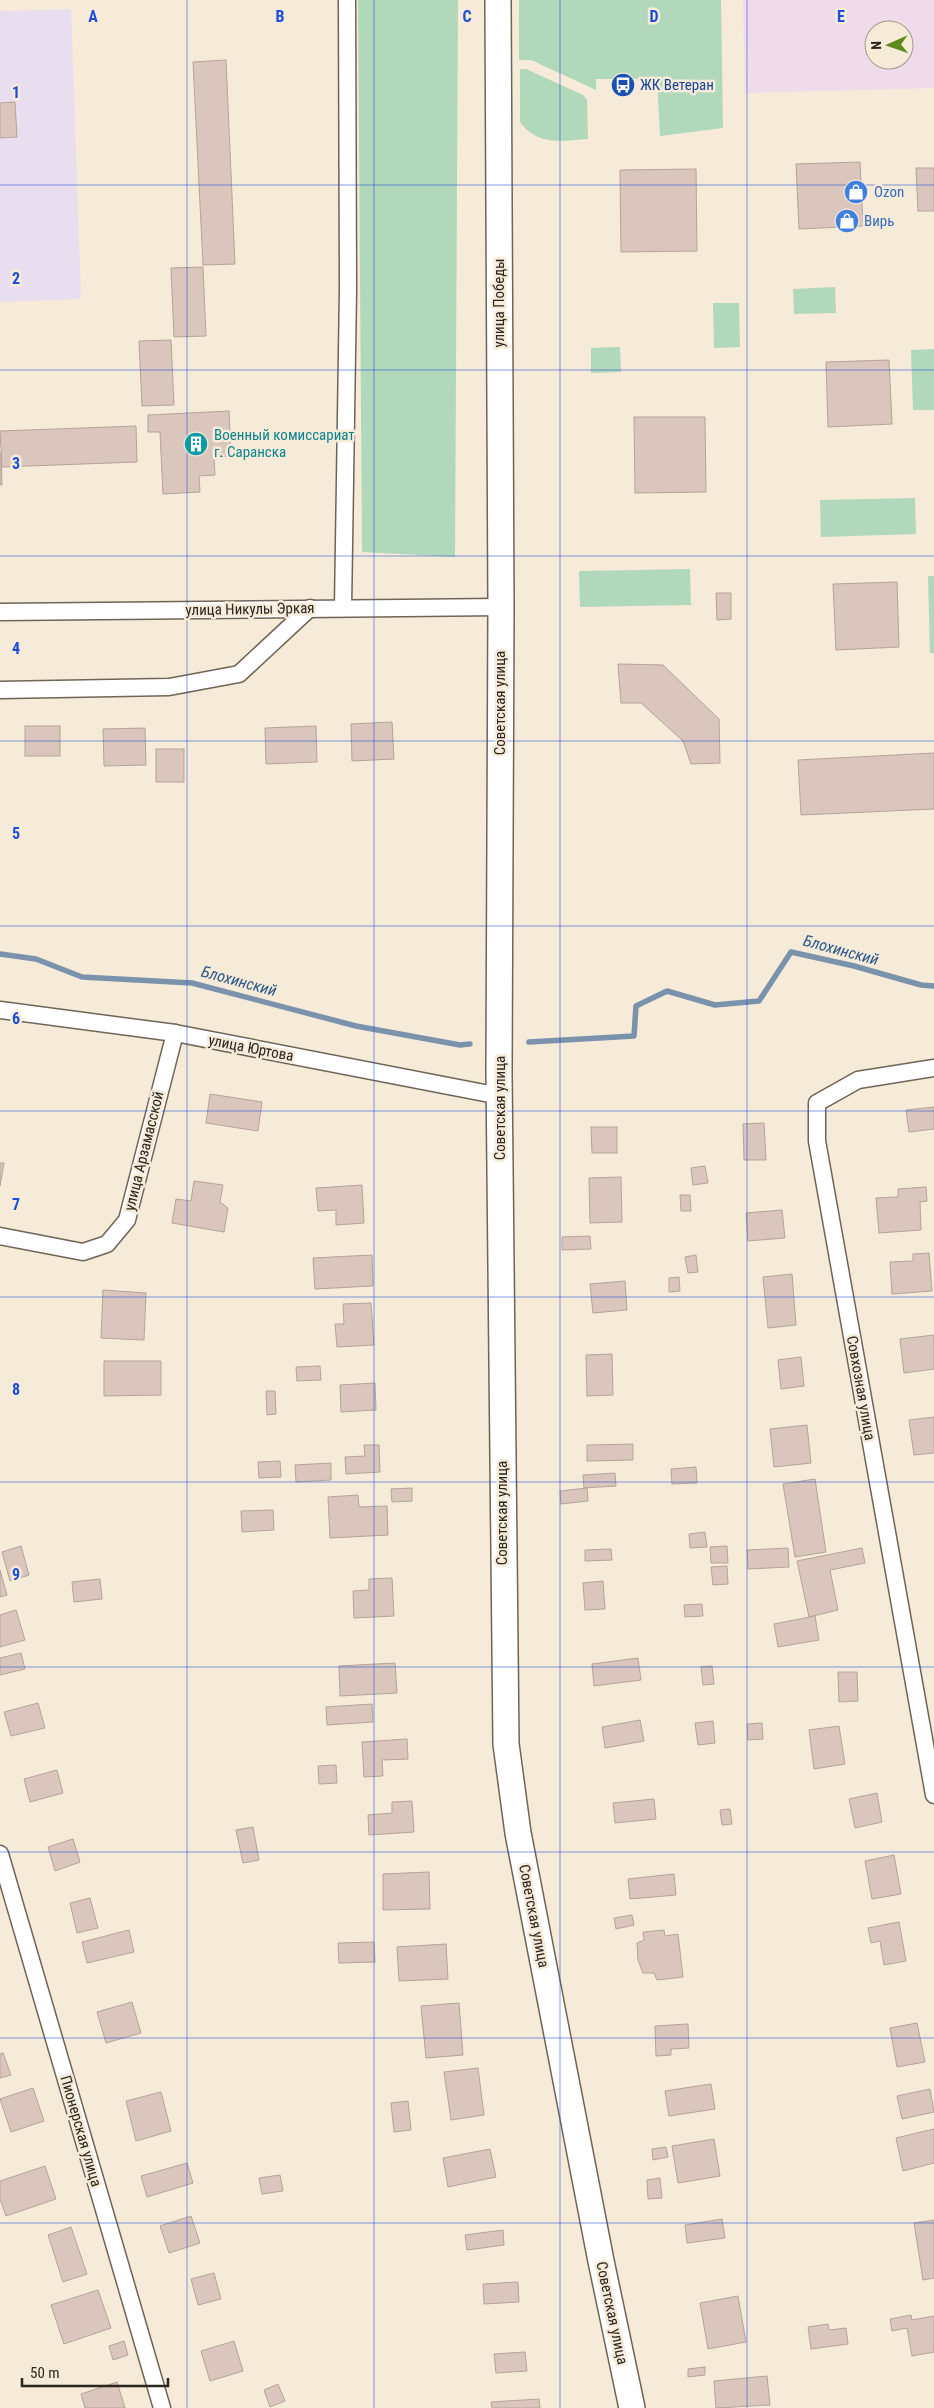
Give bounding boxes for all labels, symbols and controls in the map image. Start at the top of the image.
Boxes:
text: A [88,7,98,26]
text: B [276,7,285,26]
text: C [462,7,472,26]
text: D [649,7,659,26]
text: E [837,7,845,26]
north arrow [864,20,914,70]
text: N [868,41,884,50]
bus stop icon: ЖК Ветеран [610,72,636,98]
place label: ЖК Ветеран [640,76,714,94]
text: 1 [12,83,20,102]
shop icon: Ozon [843,179,869,205]
place label: Ozon [874,183,904,201]
shop icon: Вирь [834,208,860,234]
place label: Вирь [864,212,894,230]
street label: улица Победы [490,258,508,348]
text: 2 [12,269,20,288]
place label: Военный комиссариат г. Саранска [214,426,355,461]
building icon: Военный комиссариат г. Саранска [183,431,209,457]
text: 3 [12,454,20,473]
street label: улица Никулы Эркая [185,599,315,619]
text: 4 [12,639,20,658]
street label: Советская улица [491,651,509,755]
text: 5 [12,824,20,843]
water label: Блохинский [801,931,881,969]
water label: Блохинский [199,962,279,1000]
text: 6 [12,1009,20,1028]
street label: улица Юртова [207,1031,295,1065]
street label: Советская улица [491,1056,509,1160]
street label: улица Арзамасской [120,1089,168,1213]
text: 7 [12,1195,20,1214]
street label: Совхозная улица [843,1334,879,1442]
text: 8 [12,1380,20,1399]
street label: Советская улица [493,1461,511,1565]
text: 9 [12,1565,20,1584]
street label: Советская улица [515,1863,553,1969]
street label: Пионерская улица [57,2073,105,2189]
street label: Советская улица [592,2260,632,2366]
scale bar [22,2356,169,2388]
text: 50 m [30,2364,60,2382]

